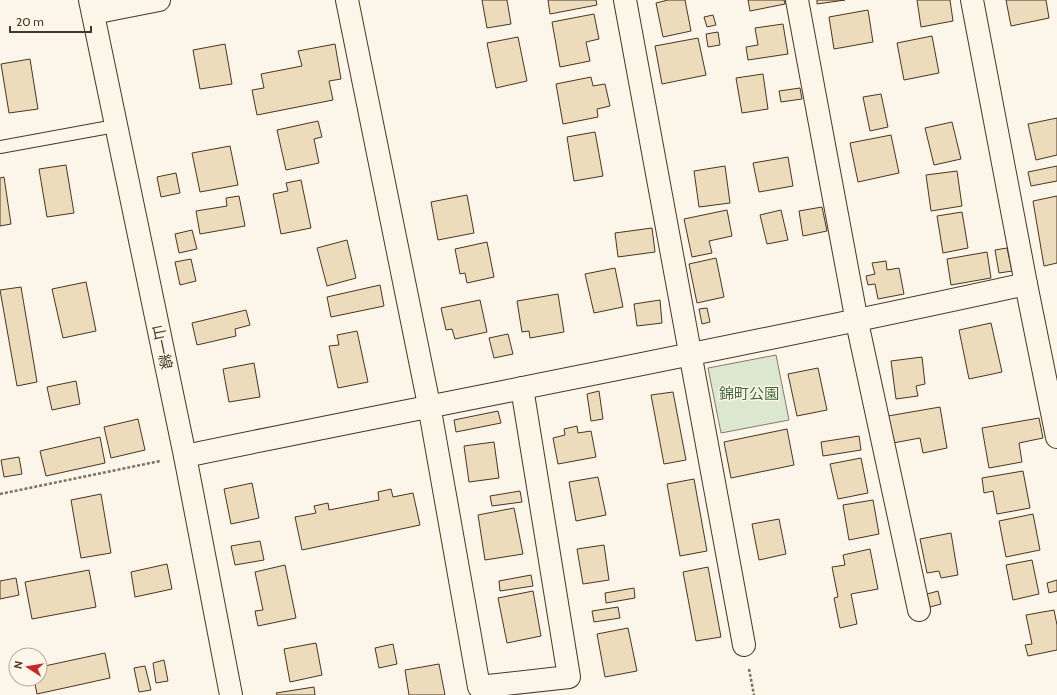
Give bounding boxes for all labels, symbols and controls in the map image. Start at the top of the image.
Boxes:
scale bar [10,8,91,34]
text: 20 m [16,14,44,29]
street label: 山一線 [149,323,175,371]
park label: 錦町公園 [719,385,779,403]
north arrow [8,647,48,687]
text: N [11,660,26,670]

